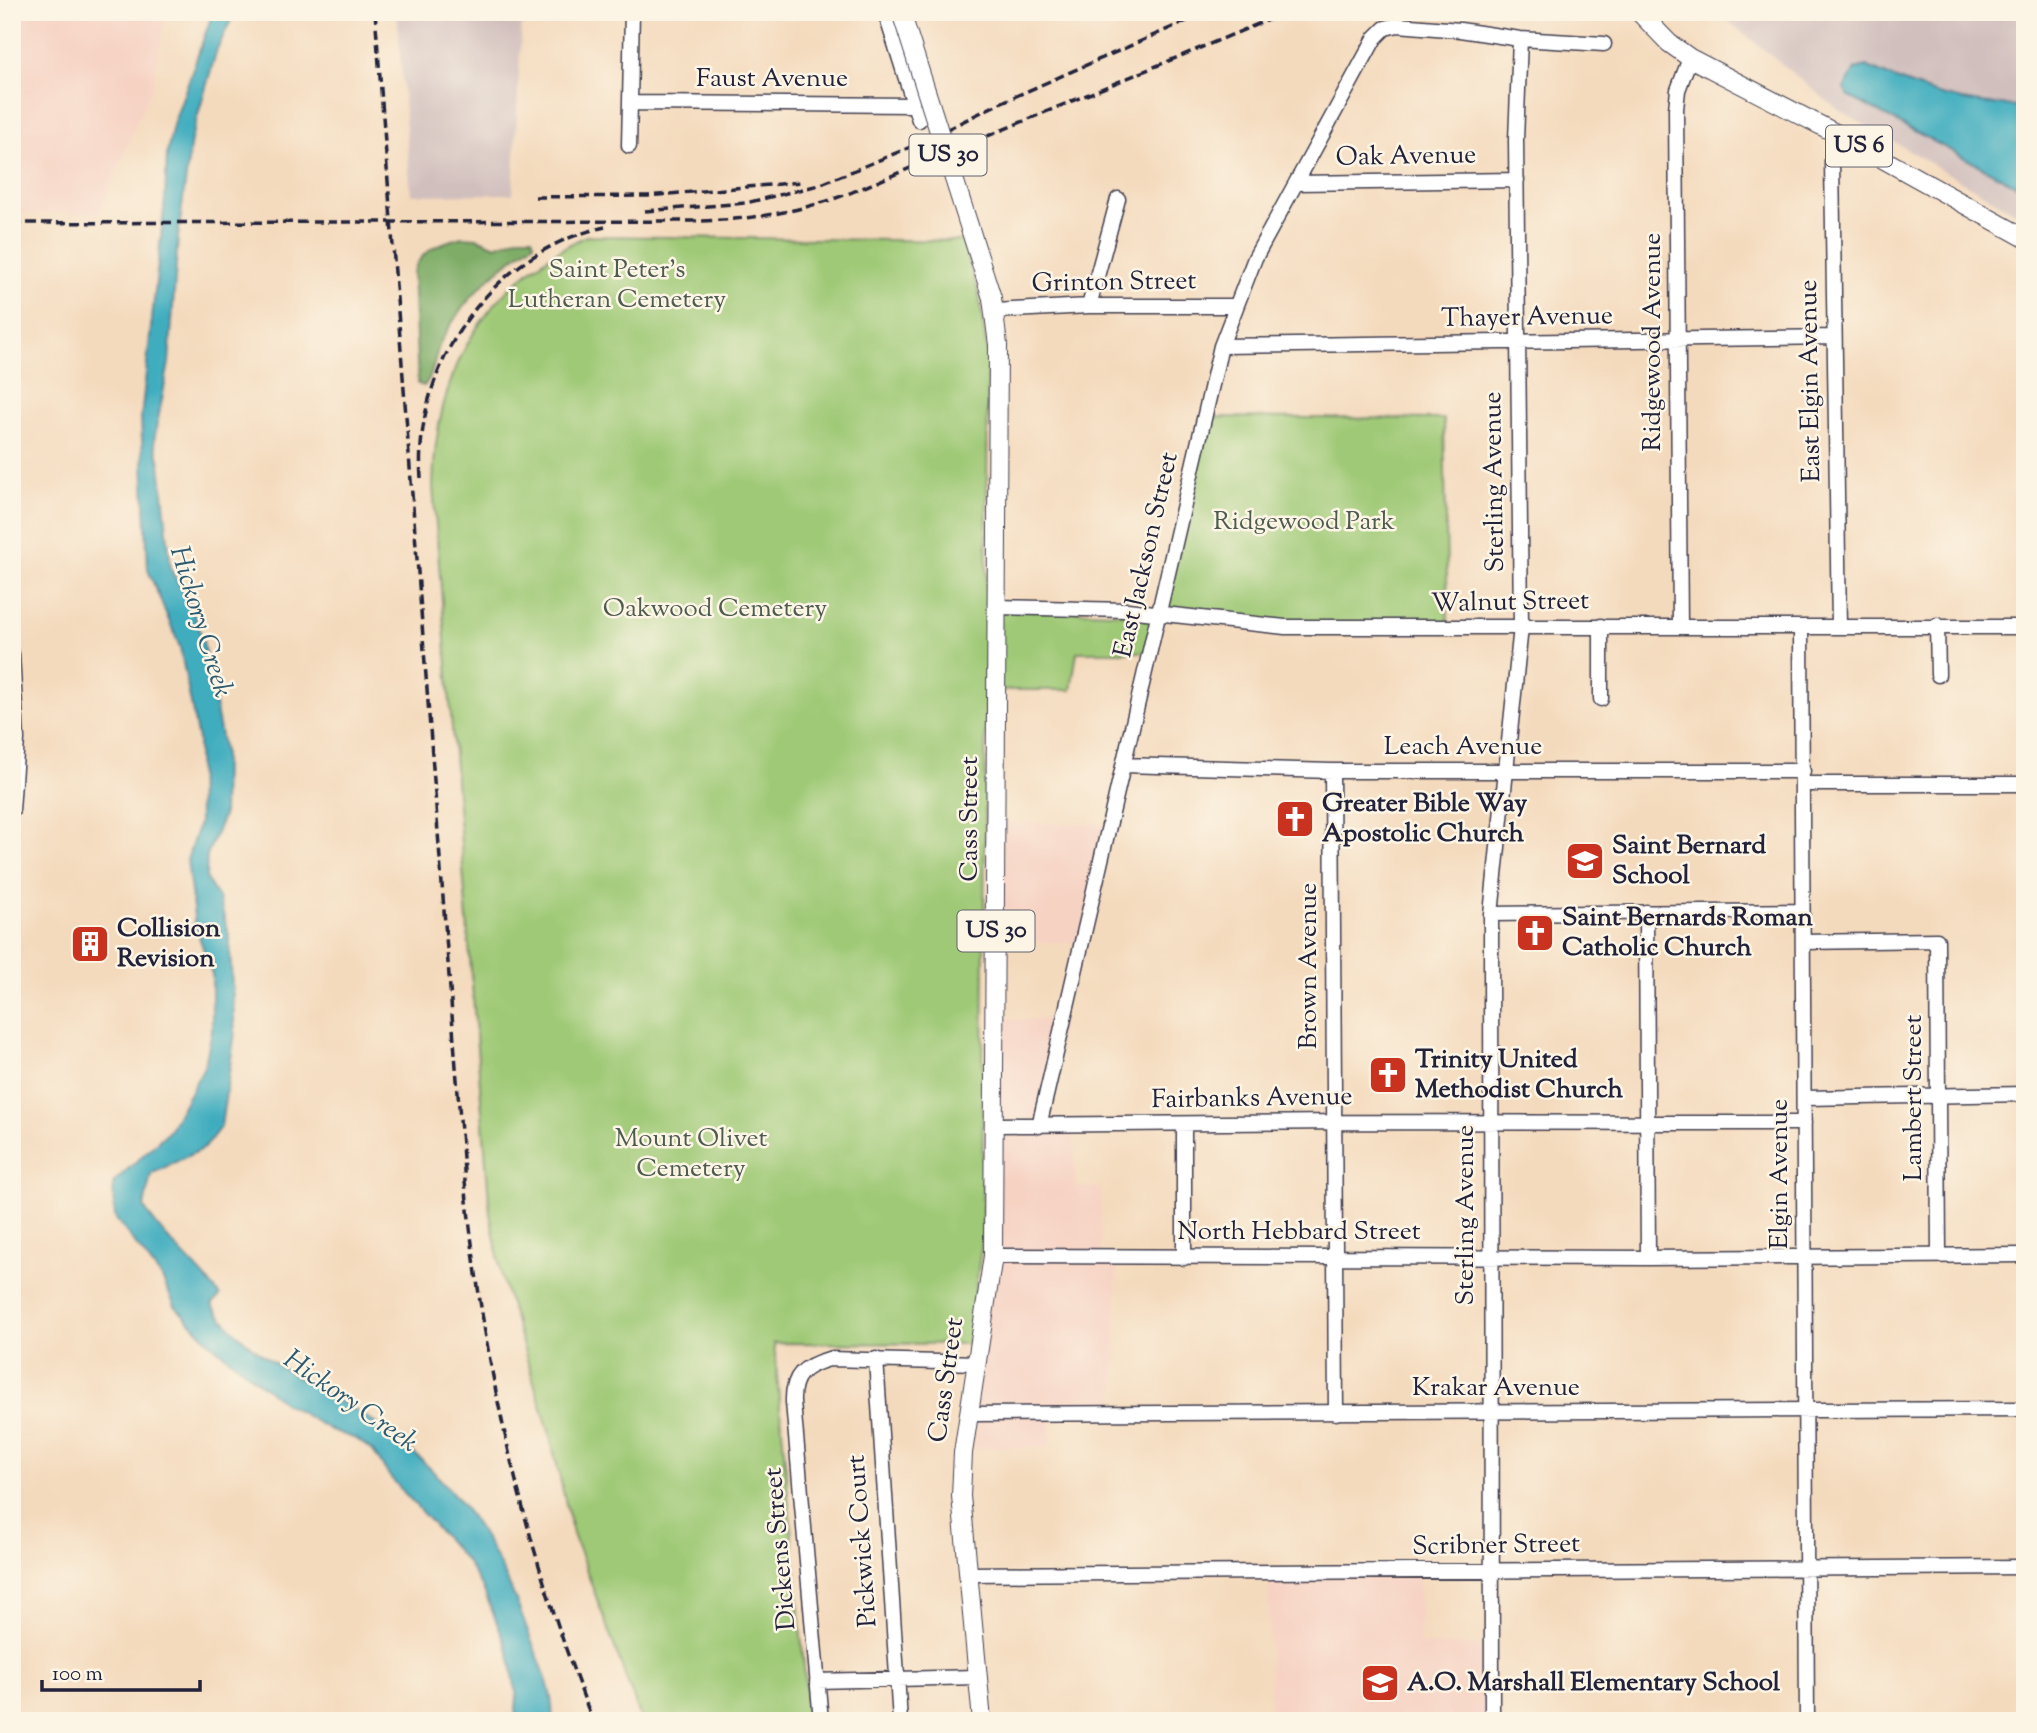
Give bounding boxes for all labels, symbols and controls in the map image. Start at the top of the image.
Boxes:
street label: Faust Avenue [696,61,848,98]
road number: US 6 [1826,126,1892,166]
road number: US 30 [909,134,986,176]
street label: Oak Avenue [1335,137,1477,177]
street label: Ridgewood Avenue [1635,233,1672,451]
park label: Saint Peter's Lutheran Cemetery [508,252,726,319]
street label: Grinton Street [1031,263,1197,303]
street label: East Elgin Avenue [1791,279,1831,483]
street label: Thayer Avenue [1441,298,1613,338]
street label: Sterling Avenue [1475,391,1515,573]
street label: East Jackson Street [1105,449,1189,661]
park label: Ridgewood Park [1213,504,1395,541]
water label: Hickory Creek [158,541,242,703]
street label: Walnut Street [1431,583,1590,623]
park label: Oakwood Cemetery [603,591,827,628]
street label: Leach Avenue [1384,729,1542,766]
street label: Cass Street [952,756,989,882]
place label: Greater Bible Way Apostolic Church [1322,786,1527,853]
church icon: Greater Bible Way Apostolic Church [1274,798,1316,840]
place label: Saint Bernard School [1612,828,1766,895]
school or university icon: Saint Bernard School [1564,840,1606,882]
street label: Brown Avenue [1291,883,1328,1049]
place label: Saint Bernards Roman Catholic Church [1562,900,1813,967]
place label: Collision Revision [117,911,221,978]
road number: US 30 [958,911,1034,951]
church icon: Saint Bernards Roman Catholic Church [1514,912,1556,954]
building icon: Collision Revision [69,923,111,965]
street label: Lambert Street [1896,1015,1933,1181]
place label: Trinity United Methodist Church [1415,1042,1624,1109]
church icon: Trinity United Methodist Church [1367,1054,1409,1096]
street label: Fairbanks Avenue [1151,1079,1353,1119]
street label: Elgin Avenue [1762,1099,1799,1249]
park label: Mount Olivet Cemetery [615,1121,767,1188]
street label: Sterling Avenue [1448,1125,1485,1305]
street label: North Hebbard Street [1177,1214,1421,1251]
street label: Cass Street [920,1315,974,1445]
water label: Hickory Creek [274,1341,426,1463]
street label: Krakar Avenue [1412,1370,1580,1407]
street label: Pickwick Court [839,1453,887,1629]
street label: Dickens Street [755,1466,807,1632]
street label: Scribner Street [1412,1526,1580,1566]
scale bar [42,1649,200,1693]
text: 100 m [52,1660,103,1690]
school or university icon: A.O. Marshall Elementary School [1359,1662,1401,1704]
place label: A.O. Marshall Elementary School [1407,1665,1781,1702]

